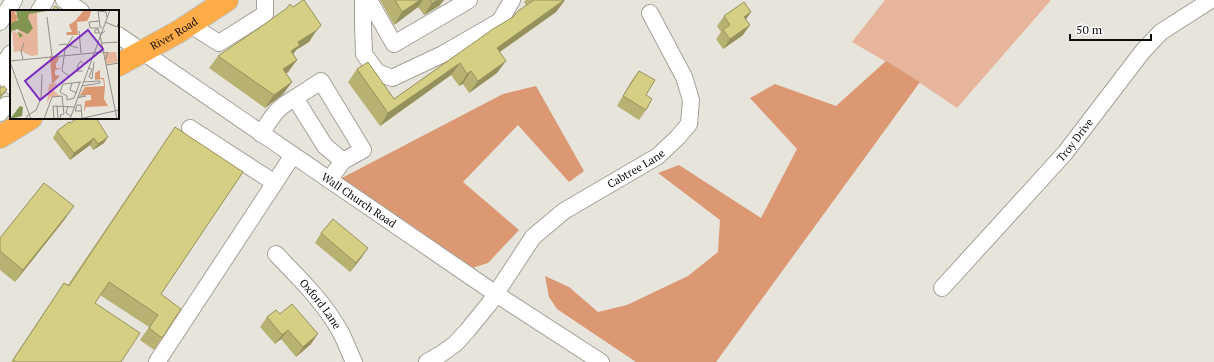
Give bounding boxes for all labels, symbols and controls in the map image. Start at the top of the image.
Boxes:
inset map [10,10,119,119]
street label: River Road [148,14,200,53]
scale bar [1070,16,1151,42]
text: 50 m [1076,22,1103,37]
street label: Troy Drive [1054,115,1096,165]
street label: Cabtree Lane [605,146,668,191]
street label: Wall Church Road [319,170,399,231]
street label: Oxford Lane [296,276,345,332]

